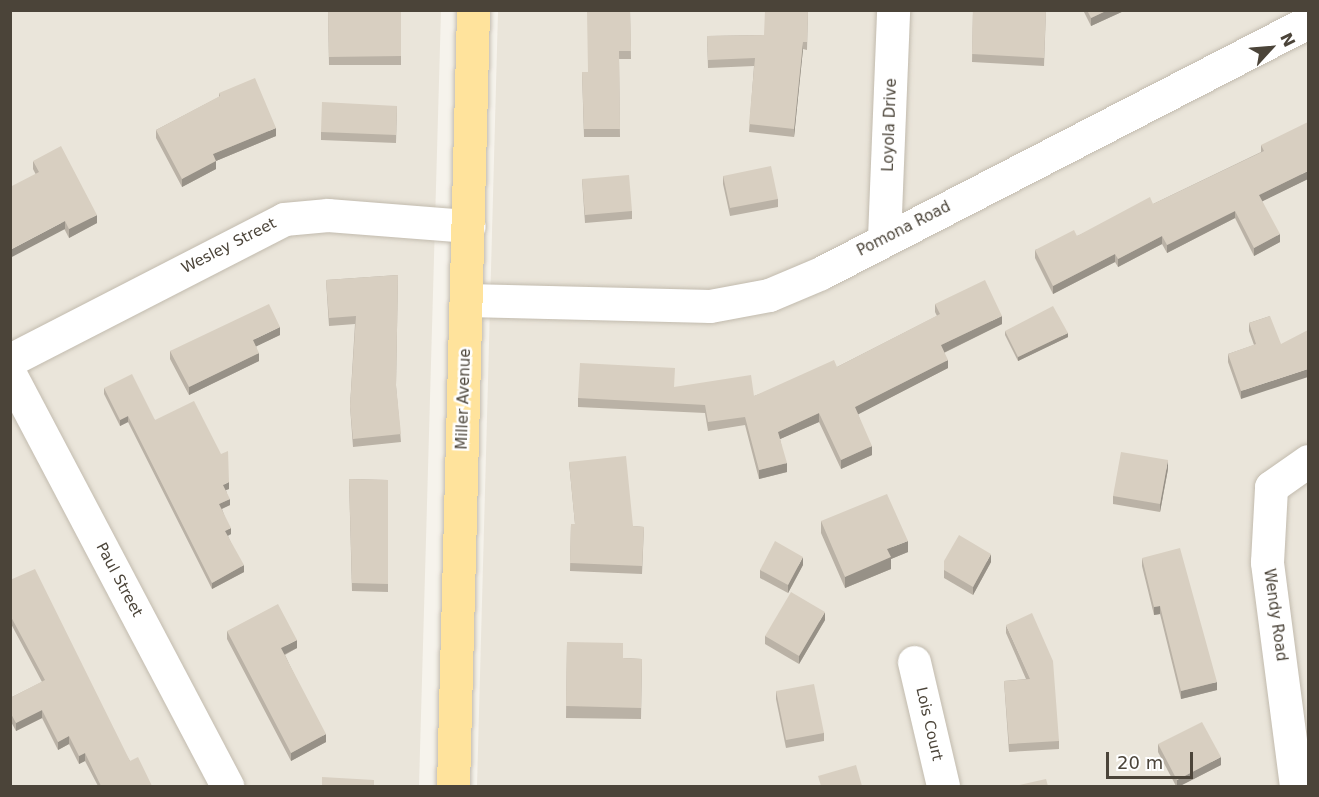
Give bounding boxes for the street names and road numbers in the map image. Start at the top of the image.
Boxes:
street label: Loyola Drive [879,78,901,172]
street label: Pomona Road [854,198,954,260]
street label: Wesley Street [179,214,279,278]
street label: Miller Avenue [453,348,475,450]
street label: Paul Street [92,540,146,620]
street label: Wendy Road [1260,567,1290,663]
street label: Lois Court [912,685,946,763]

